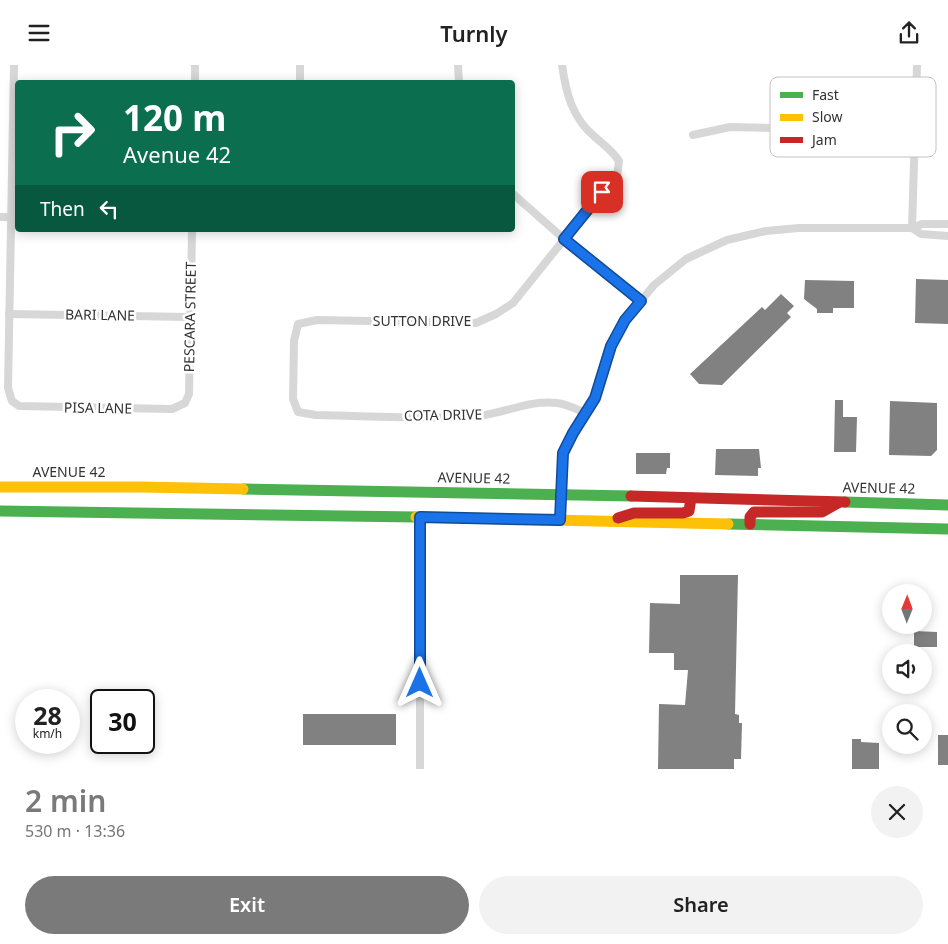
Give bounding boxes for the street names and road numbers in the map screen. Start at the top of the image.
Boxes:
street label: PESCARA STREET [179,261,200,372]
street label: BARI LANE [65,304,135,325]
street label: SUTTON DRIVE [373,311,471,330]
street label: PISA LANE [64,397,132,418]
street label: COTA DRIVE [404,404,482,425]
street label: AVENUE 42 [33,462,105,481]
street label: AVENUE 42 [437,467,511,488]
street label: AVENUE 42 [842,477,916,498]

